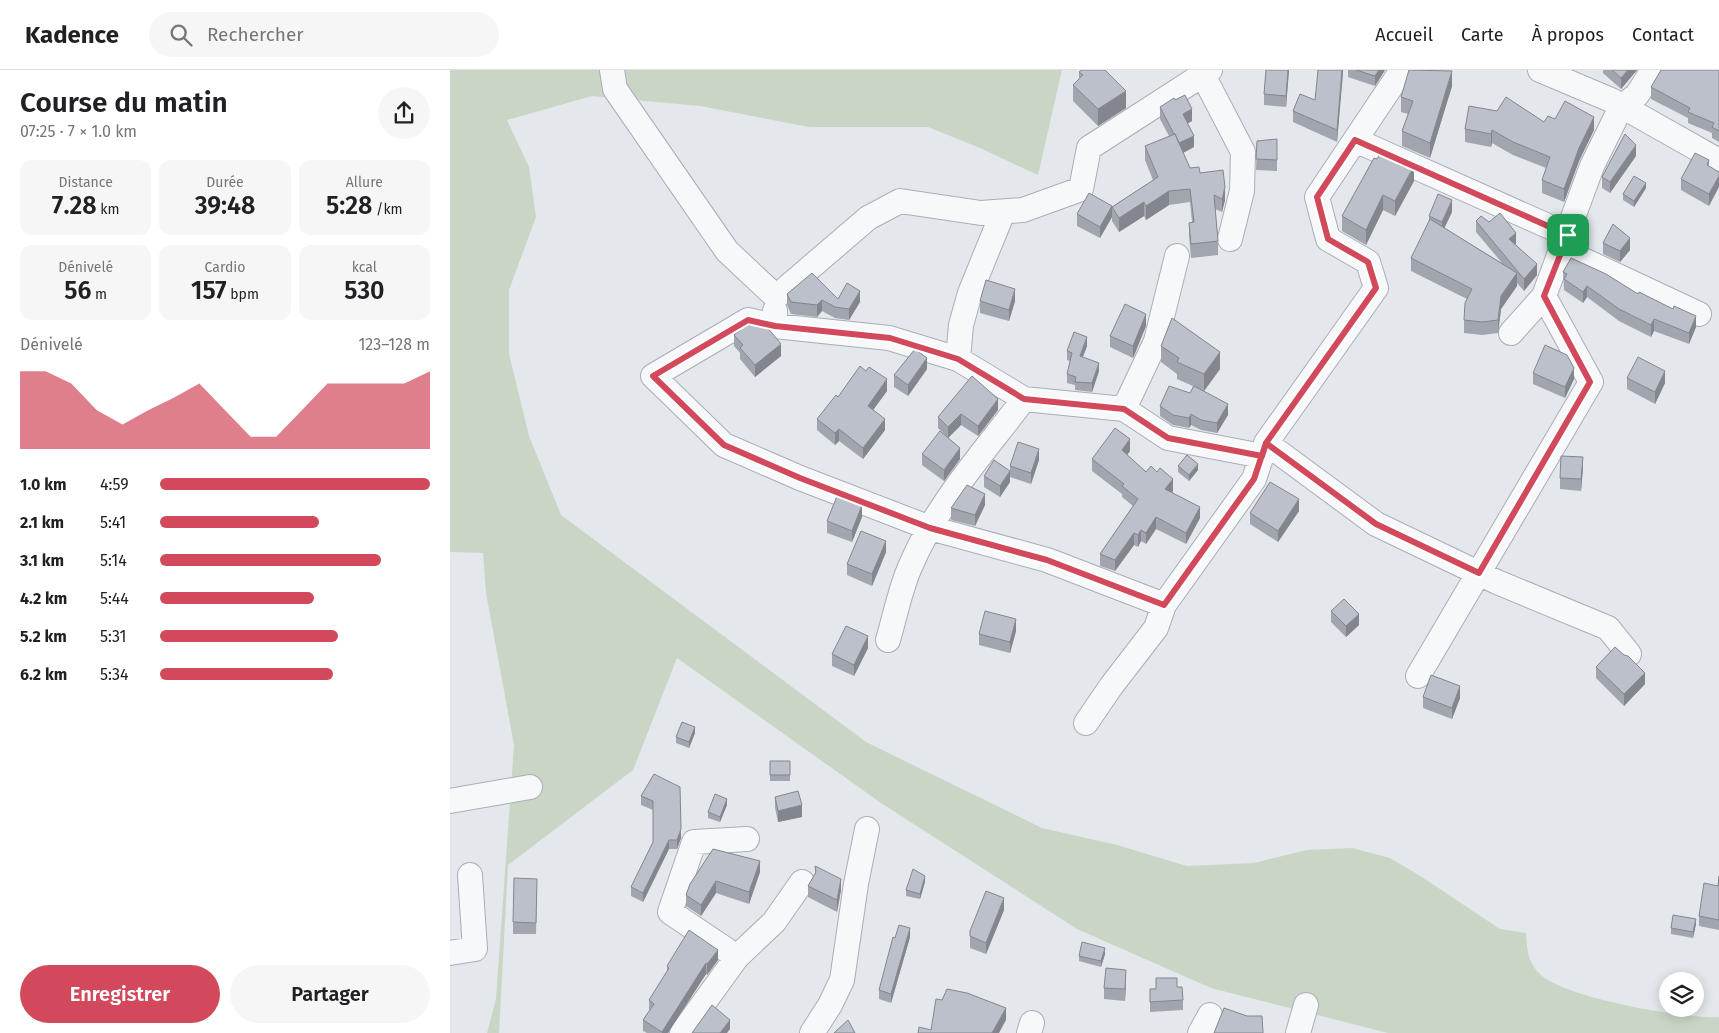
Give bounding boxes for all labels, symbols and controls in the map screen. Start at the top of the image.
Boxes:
search box [149,12,499,57]
text: Kadence [25,21,119,49]
icon: search [167,21,195,49]
text: Rechercher [207,23,304,46]
text: Accueil [1375,24,1433,46]
text: Carte [1461,24,1504,46]
text: À propos [1532,24,1604,46]
text: Contact [1632,24,1694,46]
text: Course du matin [20,86,228,119]
button: share [378,87,430,139]
text: 07:25 · 7 × 1.0 km [20,122,137,141]
text: Distance [59,174,113,191]
text: Durée [206,174,244,191]
text: Allure [346,174,383,191]
text: 7.28 [52,191,97,221]
text: 39:48 [195,191,255,221]
text: 5:28 [326,191,372,221]
text: km [97,201,119,218]
text: /km [372,201,403,218]
pin [1547,214,1589,256]
icon: arrive [1554,221,1582,249]
text: Dénivelé [58,259,113,276]
text: Cardio [205,259,245,276]
text: kcal [352,259,377,276]
text: 56 [64,276,91,306]
text: 157 [191,276,227,306]
text: 530 [344,276,384,306]
text: m [91,286,107,303]
text: bpm [227,286,259,303]
text: Dénivelé [20,335,83,354]
text: 123–128 m [358,335,430,354]
text: 1.0 km [20,475,67,494]
text: 4:59 [100,475,129,494]
text: 2.1 km [20,513,64,532]
text: 5:41 [100,513,126,532]
text: 3.1 km [20,551,64,570]
text: 5:14 [100,551,127,570]
text: 4.2 km [20,589,67,608]
text: 5:44 [100,589,129,608]
text: 5.2 km [20,627,67,646]
text: 5:31 [100,627,127,646]
text: 6.2 km [20,665,67,684]
text: 5:34 [100,665,128,684]
button: Enregistrer [20,965,220,1023]
button: Partager [230,965,430,1023]
map controls [1659,972,1704,1017]
button: layers [1659,972,1704,1017]

